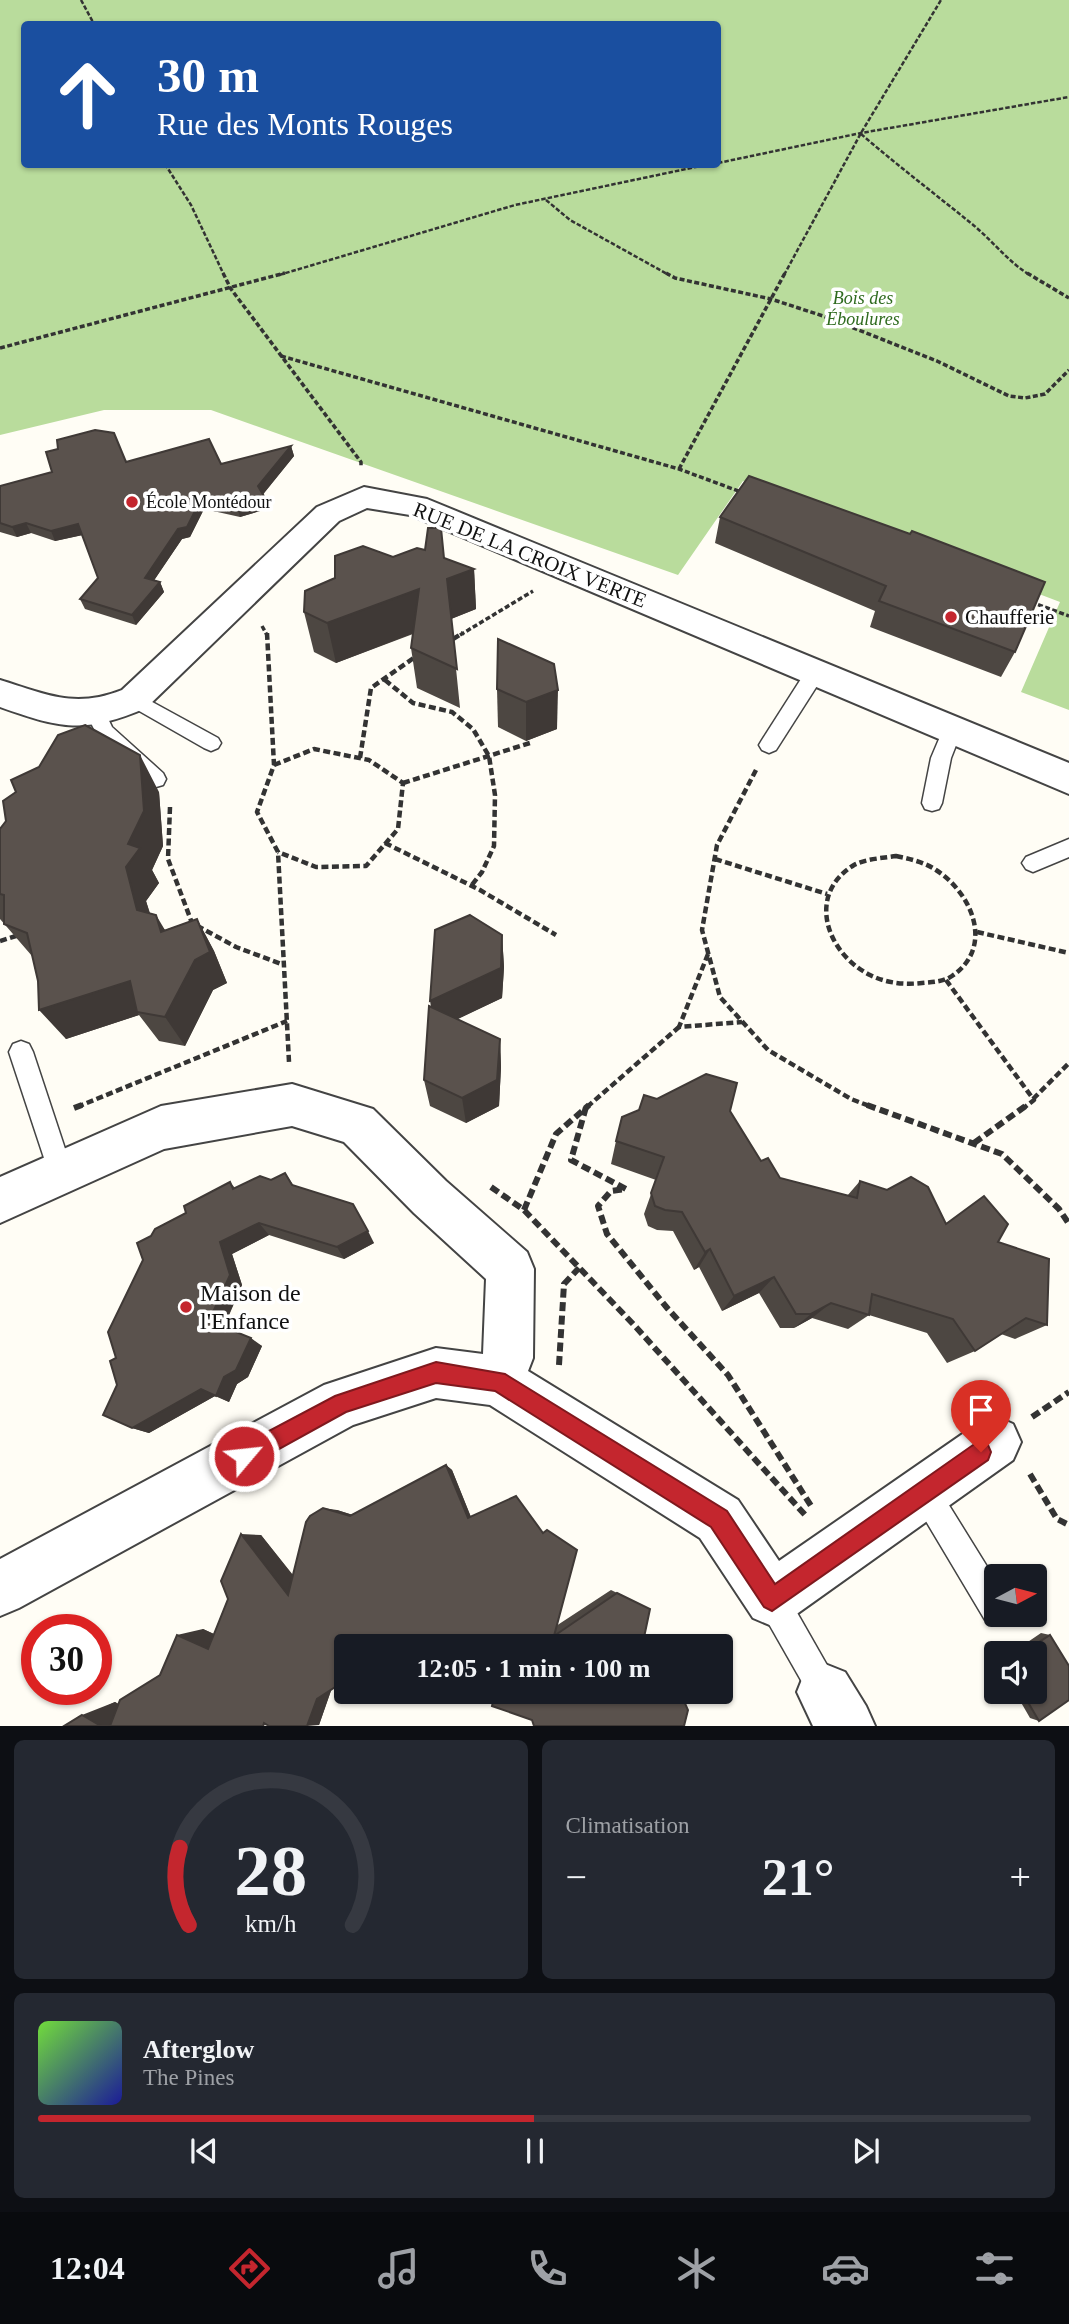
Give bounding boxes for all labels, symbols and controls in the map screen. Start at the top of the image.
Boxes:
text: 30 m [157,48,259,103]
icon: ahead [42,49,133,140]
text: Rue des Monts Rouges [157,106,453,142]
park label: Bois des Éboulures [825,288,900,329]
place label: École Montédour [146,491,271,512]
marker: École Montédour [124,494,140,510]
street label: RUE DE LA CROIX VERTE [410,497,650,613]
place label: Chaufferie [965,605,1054,629]
marker: Chaufferie [943,609,959,625]
place label: Maison de l'Enfance [200,1280,301,1334]
marker: Maison de l'Enfance [178,1299,194,1315]
pin [951,1380,1011,1452]
icon: arrive [962,1391,1000,1429]
position arrow [207,1419,281,1493]
north arrow [984,1564,1046,1628]
map controls [984,1564,1047,1704]
speed limit sign: 30 [21,1614,112,1705]
button: sound [984,1641,1047,1704]
text: 12:05 · 1 min · 100 m [417,1654,651,1683]
text: Climatisation [566,1813,689,1838]
text: 28 [234,1831,307,1912]
text: 21° [762,1849,835,1906]
text: − [566,1856,587,1898]
text: + [1010,1856,1031,1898]
text: km/h [245,1910,297,1937]
text: Afterglow [143,2035,254,2064]
text: The Pines [143,2065,234,2090]
icon: previous [185,2132,223,2170]
icon: pause [516,2132,554,2170]
icon: next [847,2132,885,2170]
icon: directions [225,2244,274,2293]
icon: music [374,2244,423,2293]
icon: phone [523,2244,572,2293]
icon: climate [672,2244,721,2293]
icon: car [821,2244,870,2293]
icon: filters [970,2244,1019,2293]
text: 12:04 [50,2250,125,2286]

